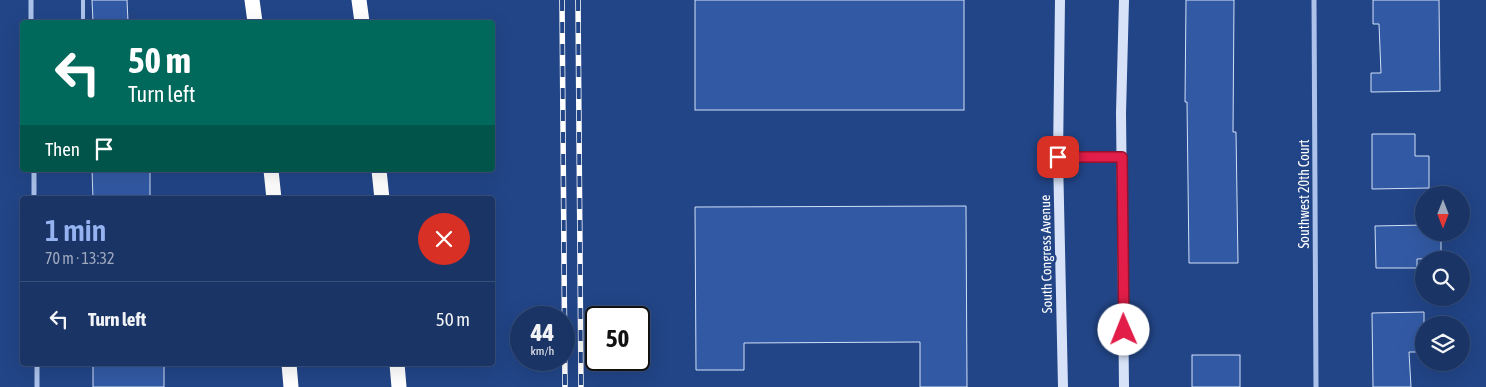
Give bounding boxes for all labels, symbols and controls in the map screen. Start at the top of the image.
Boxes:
icon: left [45,40,110,105]
text: 50 m [128,40,191,80]
text: Turn left [128,81,195,107]
icon: arrive [90,135,118,163]
pin [1037,136,1079,178]
text: Then [45,138,80,160]
street label: Southwest 20th Court [1296,139,1312,249]
icon: arrive [1044,143,1072,171]
north arrow [1415,186,1470,241]
map controls [1415,186,1470,371]
street label: South Congress Avenue [1037,195,1055,313]
text: 1 min [45,213,106,247]
button: close [418,213,470,265]
text: 70 m · 13:32 [45,249,115,267]
button: search [1415,251,1470,306]
position arrow [1097,303,1149,355]
icon: left [45,305,73,333]
speed limit sign: 50 [585,306,650,371]
text: Turn left [88,308,146,330]
text: 50 m [436,308,470,330]
button: layers [1415,316,1470,371]
text: 44 [531,318,554,346]
text: km/h [531,344,554,358]

